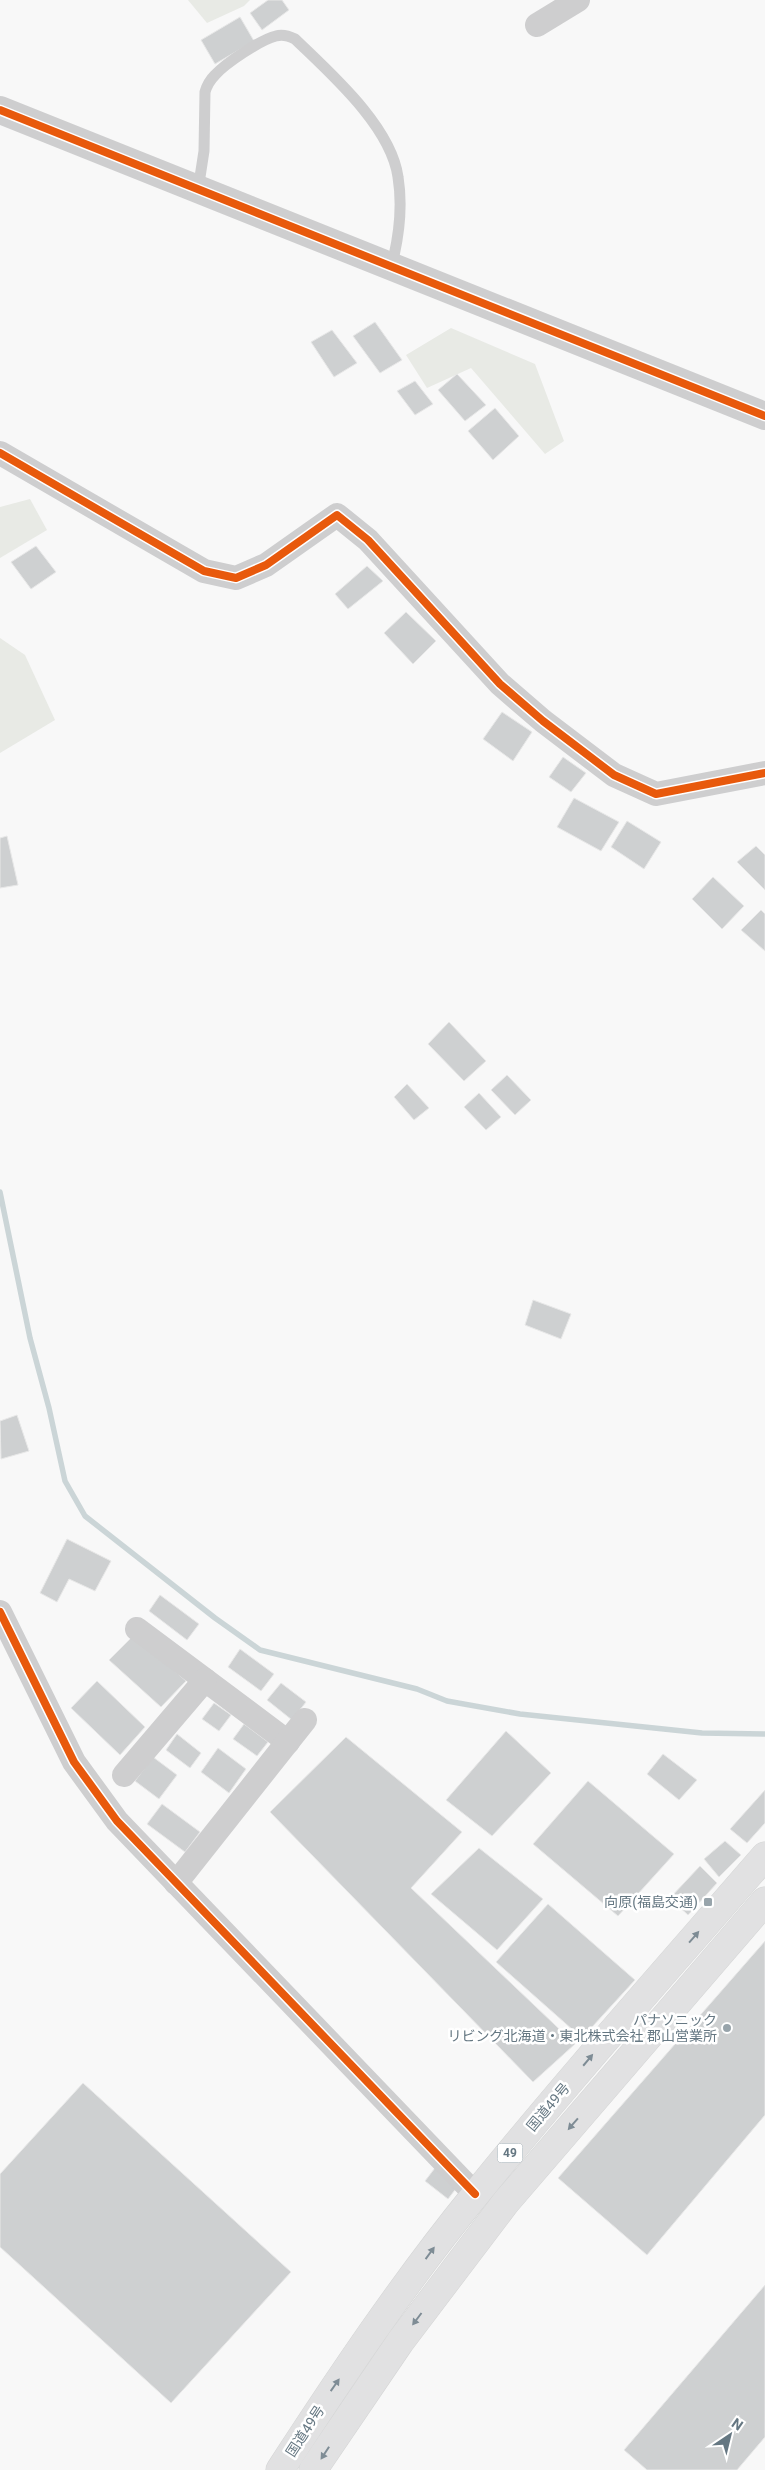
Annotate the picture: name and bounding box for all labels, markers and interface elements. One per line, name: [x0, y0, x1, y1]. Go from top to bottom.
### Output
place label: 向原(福島交通): [604, 1894, 698, 1911]
marker: 向原(福島交通): [702, 1896, 714, 1908]
one-way arrow: [689, 1930, 700, 1943]
place label: パナソニック リビング北海道・東北株式会社 郡山営業所: [448, 2012, 717, 2044]
marker: パナソニック リビング北海道・東北株式会社 郡山営業所: [721, 2022, 733, 2034]
one-way arrow: [582, 2054, 594, 2066]
street label: 国道49号: [523, 2080, 573, 2134]
one-way arrow: [568, 2118, 579, 2131]
road number: 49: [498, 2144, 522, 2162]
one-way arrow: [425, 2246, 435, 2260]
one-way arrow: [412, 2312, 422, 2326]
one-way arrow: [330, 2378, 340, 2392]
street label: 国道49号: [283, 2402, 327, 2460]
north arrow: [705, 2410, 755, 2460]
text: N: [729, 2415, 746, 2434]
one-way arrow: [320, 2446, 329, 2459]

